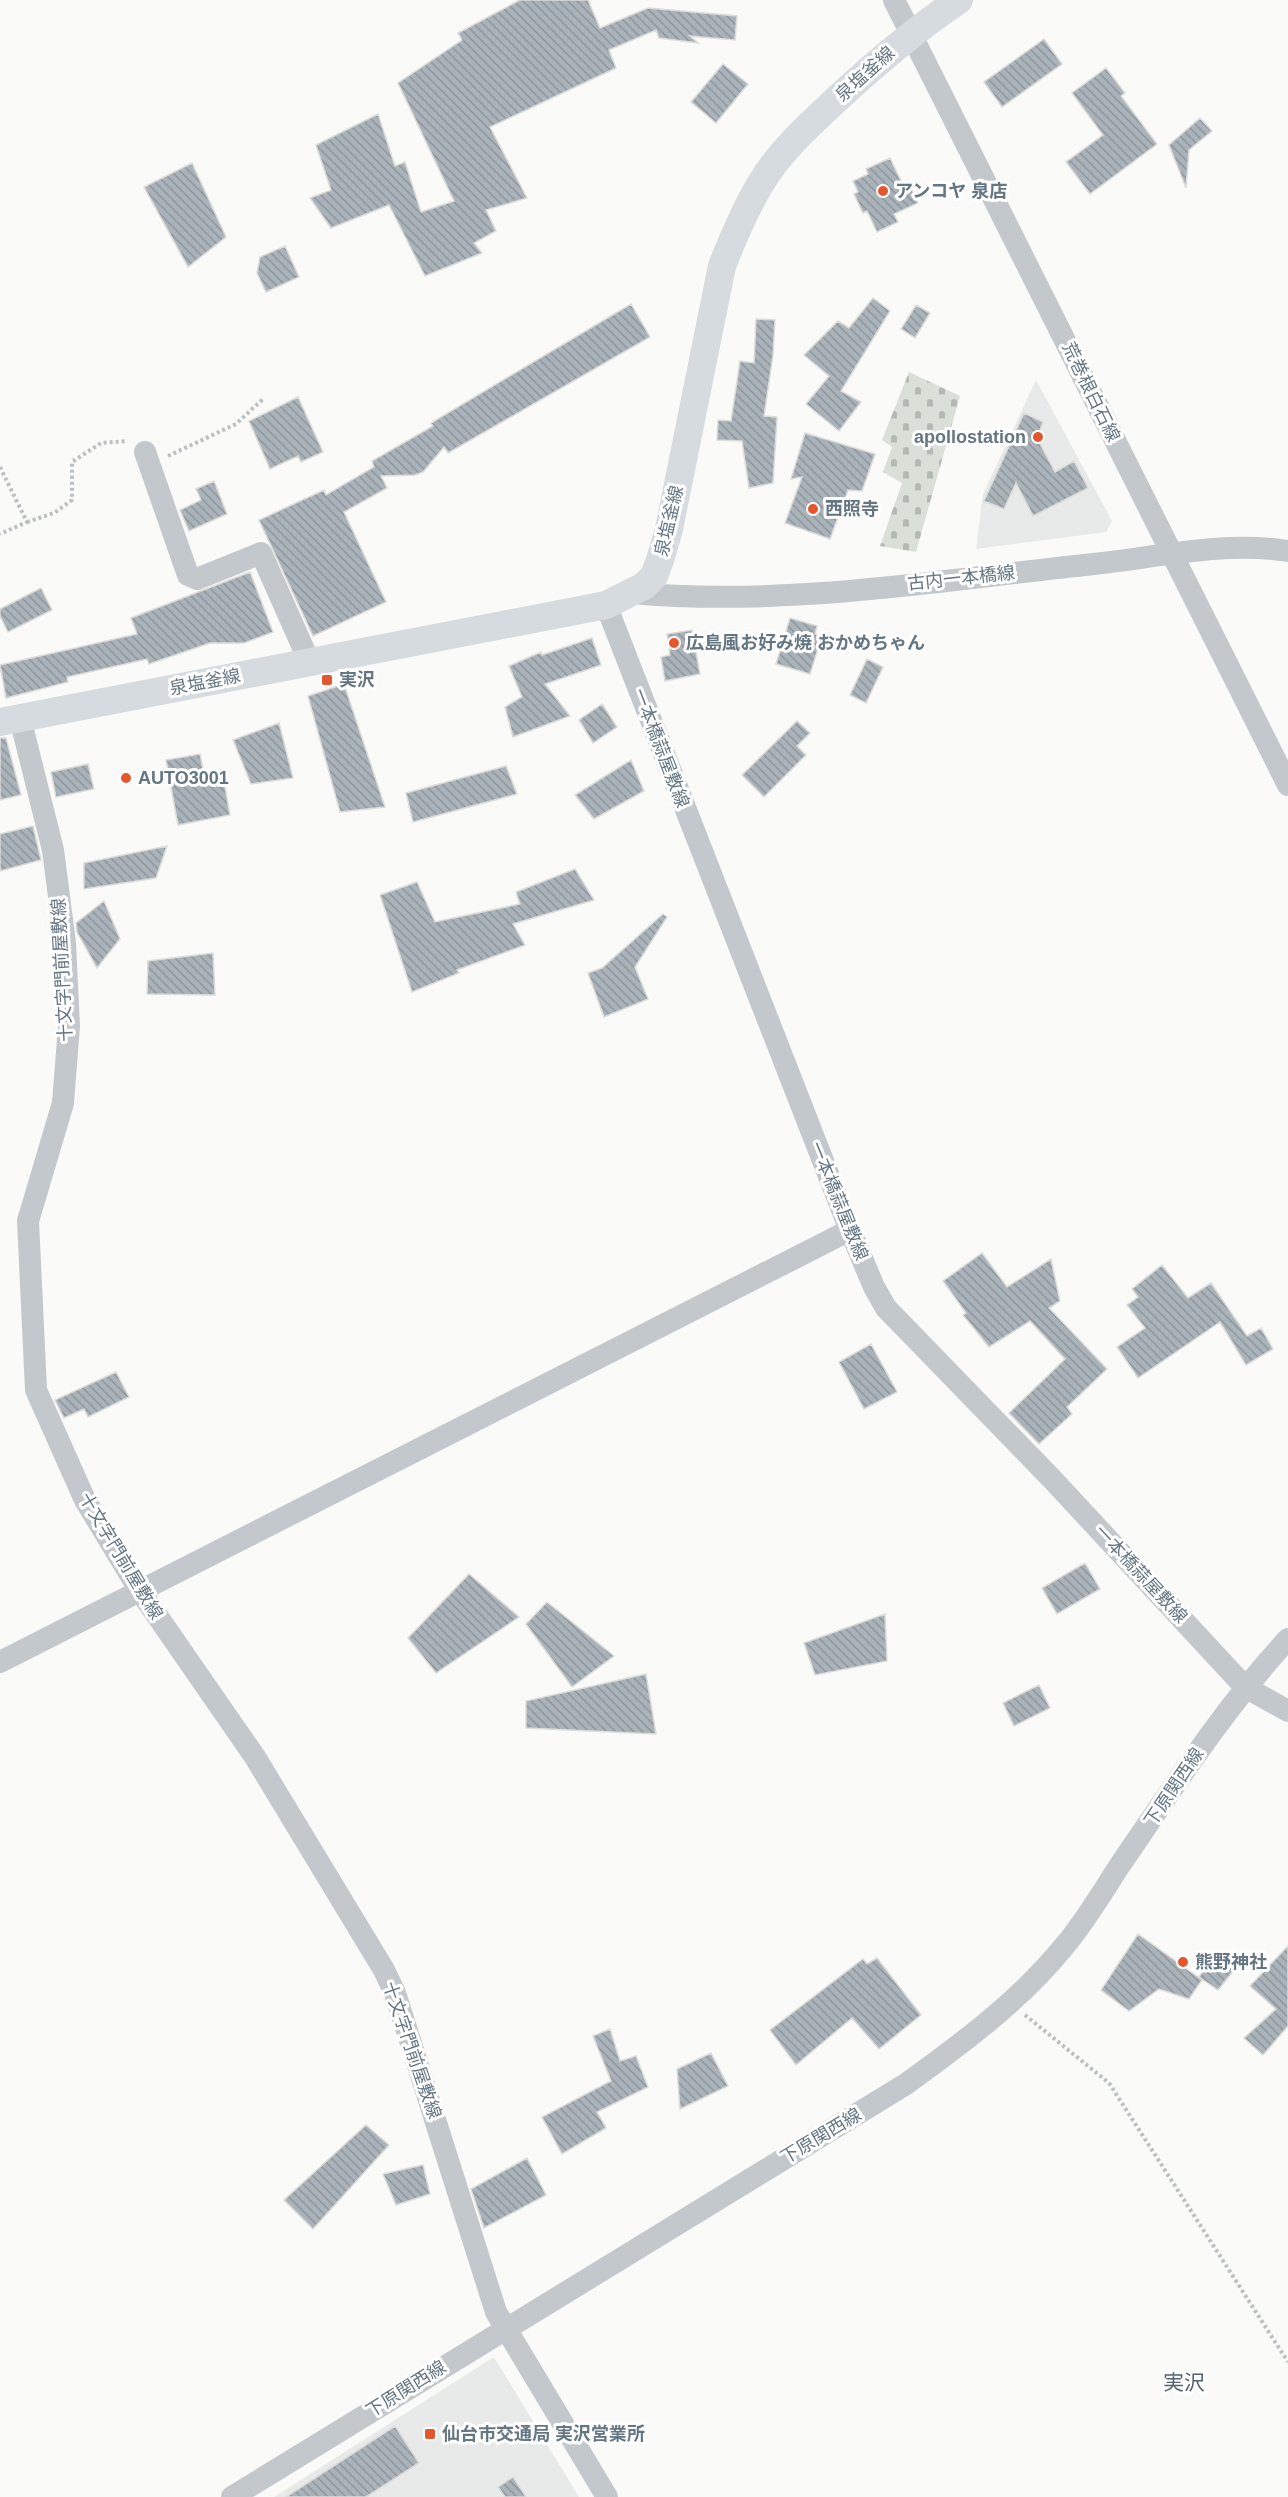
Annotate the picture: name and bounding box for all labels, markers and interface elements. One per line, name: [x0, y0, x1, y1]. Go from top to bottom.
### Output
street label: 泉塩釜線: [832, 42, 898, 106]
place label: アンコヤ 泉店: [895, 181, 1007, 201]
marker: アンコヤ 泉店: [876, 184, 890, 198]
street label: 荒巻根白石線: [1058, 339, 1124, 445]
place label: apollostation: [914, 427, 1026, 447]
marker: apollostation: [1031, 430, 1045, 444]
street label: 泉塩釜線: [651, 484, 687, 558]
place label: 西照寺: [825, 499, 879, 519]
marker: 西照寺: [806, 502, 820, 516]
street label: 古内一本橋線: [906, 562, 1016, 594]
place label: 広島風お好み焼 おかめちゃん: [686, 633, 925, 653]
marker: 広島風お好み焼 おかめちゃん: [667, 636, 681, 650]
street label: 泉塩釜線: [168, 665, 242, 699]
place label: 実沢: [339, 670, 375, 690]
marker: 実沢: [320, 673, 334, 687]
street label: 一本橋蒜屋敷線: [629, 686, 693, 810]
place label: AUTO3001: [138, 768, 229, 788]
marker: AUTO3001: [119, 771, 133, 785]
street label: 十文字門前屋敷線: [48, 898, 76, 1042]
street label: 一本橋蒜屋敷線: [806, 1139, 872, 1263]
street label: 十文字門前屋敷線: [75, 1489, 167, 1623]
street label: 一本橋蒜屋敷線: [1091, 1521, 1191, 1627]
street label: 下原関西線: [1141, 1744, 1207, 1830]
place label: 熊野神社: [1195, 1952, 1267, 1972]
marker: 熊野神社: [1176, 1955, 1190, 1969]
street label: 十文字門前屋敷線: [379, 1979, 445, 2121]
street label: 下原関西線: [777, 2104, 865, 2168]
street label: 下原関西線: [363, 2357, 449, 2421]
district label: 実沢: [1163, 2371, 1205, 2394]
place label: 仙台市交通局 実沢営業所: [442, 2424, 645, 2444]
marker: 仙台市交通局 実沢営業所: [423, 2427, 437, 2441]

